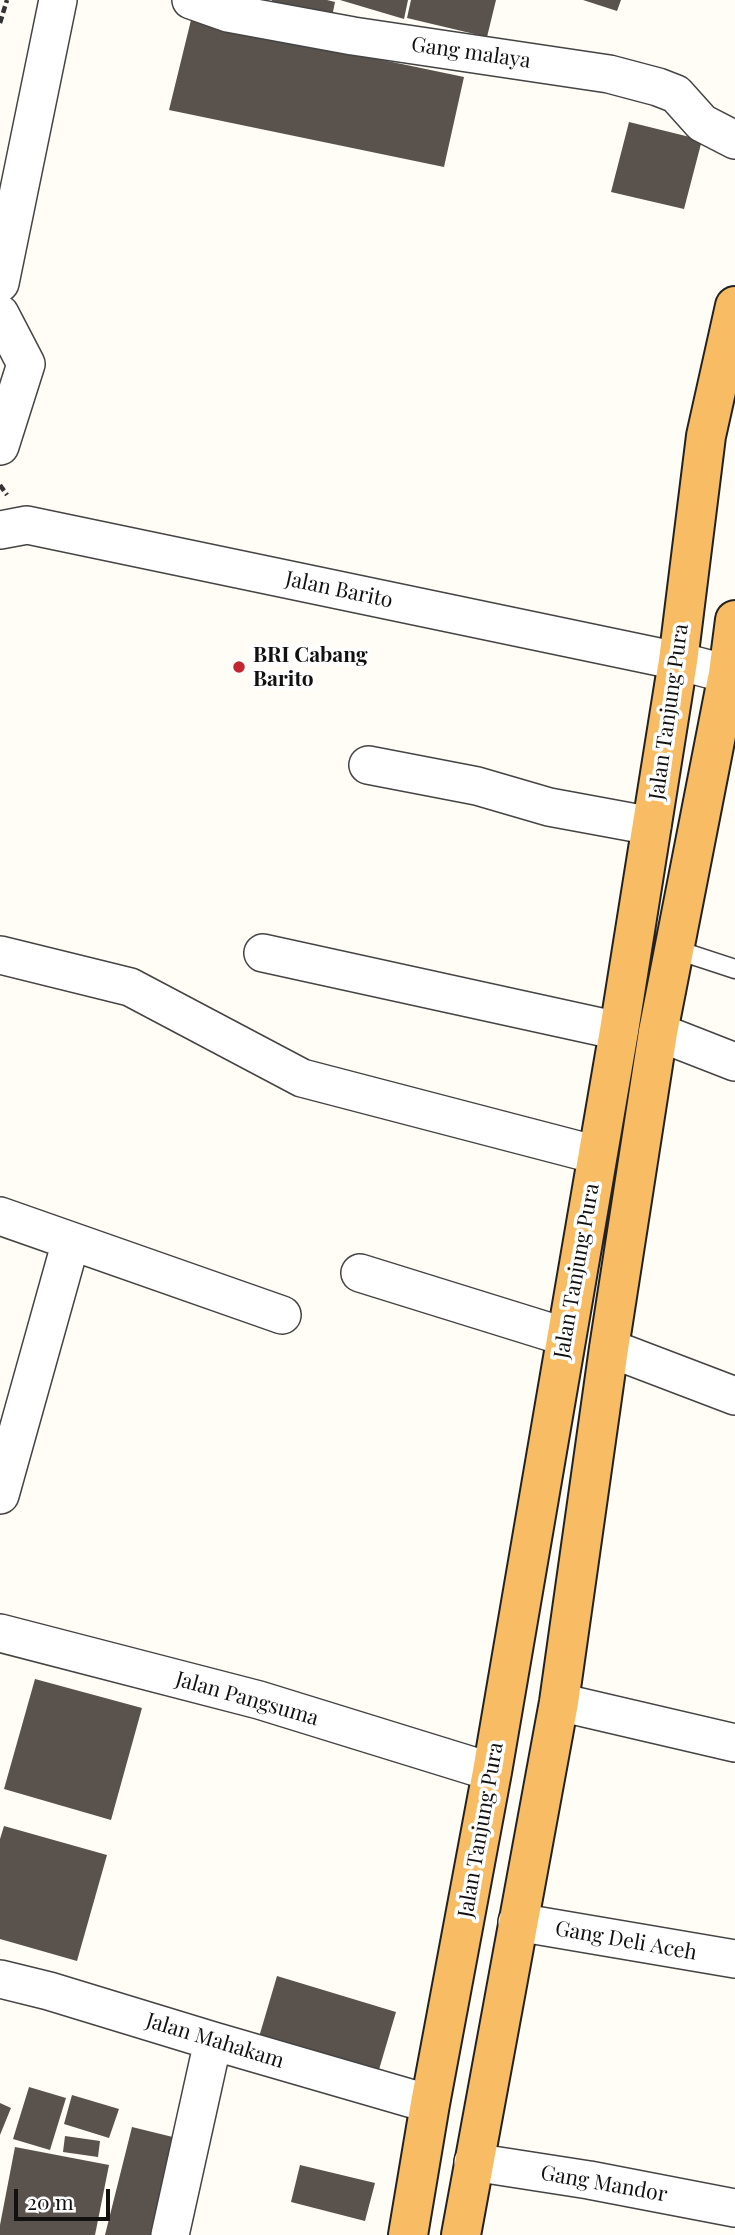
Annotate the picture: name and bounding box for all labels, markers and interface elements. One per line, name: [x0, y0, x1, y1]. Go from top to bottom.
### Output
street label: Gang malaya: [410, 32, 532, 74]
street label: Jalan Barito: [283, 566, 395, 614]
street label: Jalan Tanjung Pura: [644, 622, 694, 802]
place label: BRI Cabang Barito: [253, 642, 368, 692]
marker: BRI Cabang Barito: [231, 659, 247, 675]
street label: Jalan Tanjung Pura: [549, 1181, 605, 1361]
street label: Jalan Pangsuma: [173, 1667, 321, 1731]
street label: Jalan Tanjung Pura: [453, 1740, 509, 1920]
street label: Gang Deli Aceh: [553, 1916, 699, 1966]
street label: Jalan Mahakam: [143, 2008, 287, 2074]
street label: Gang Mandor: [539, 2160, 669, 2208]
scale bar: [18, 2176, 114, 2220]
text: 20 m: [27, 2187, 74, 2215]

